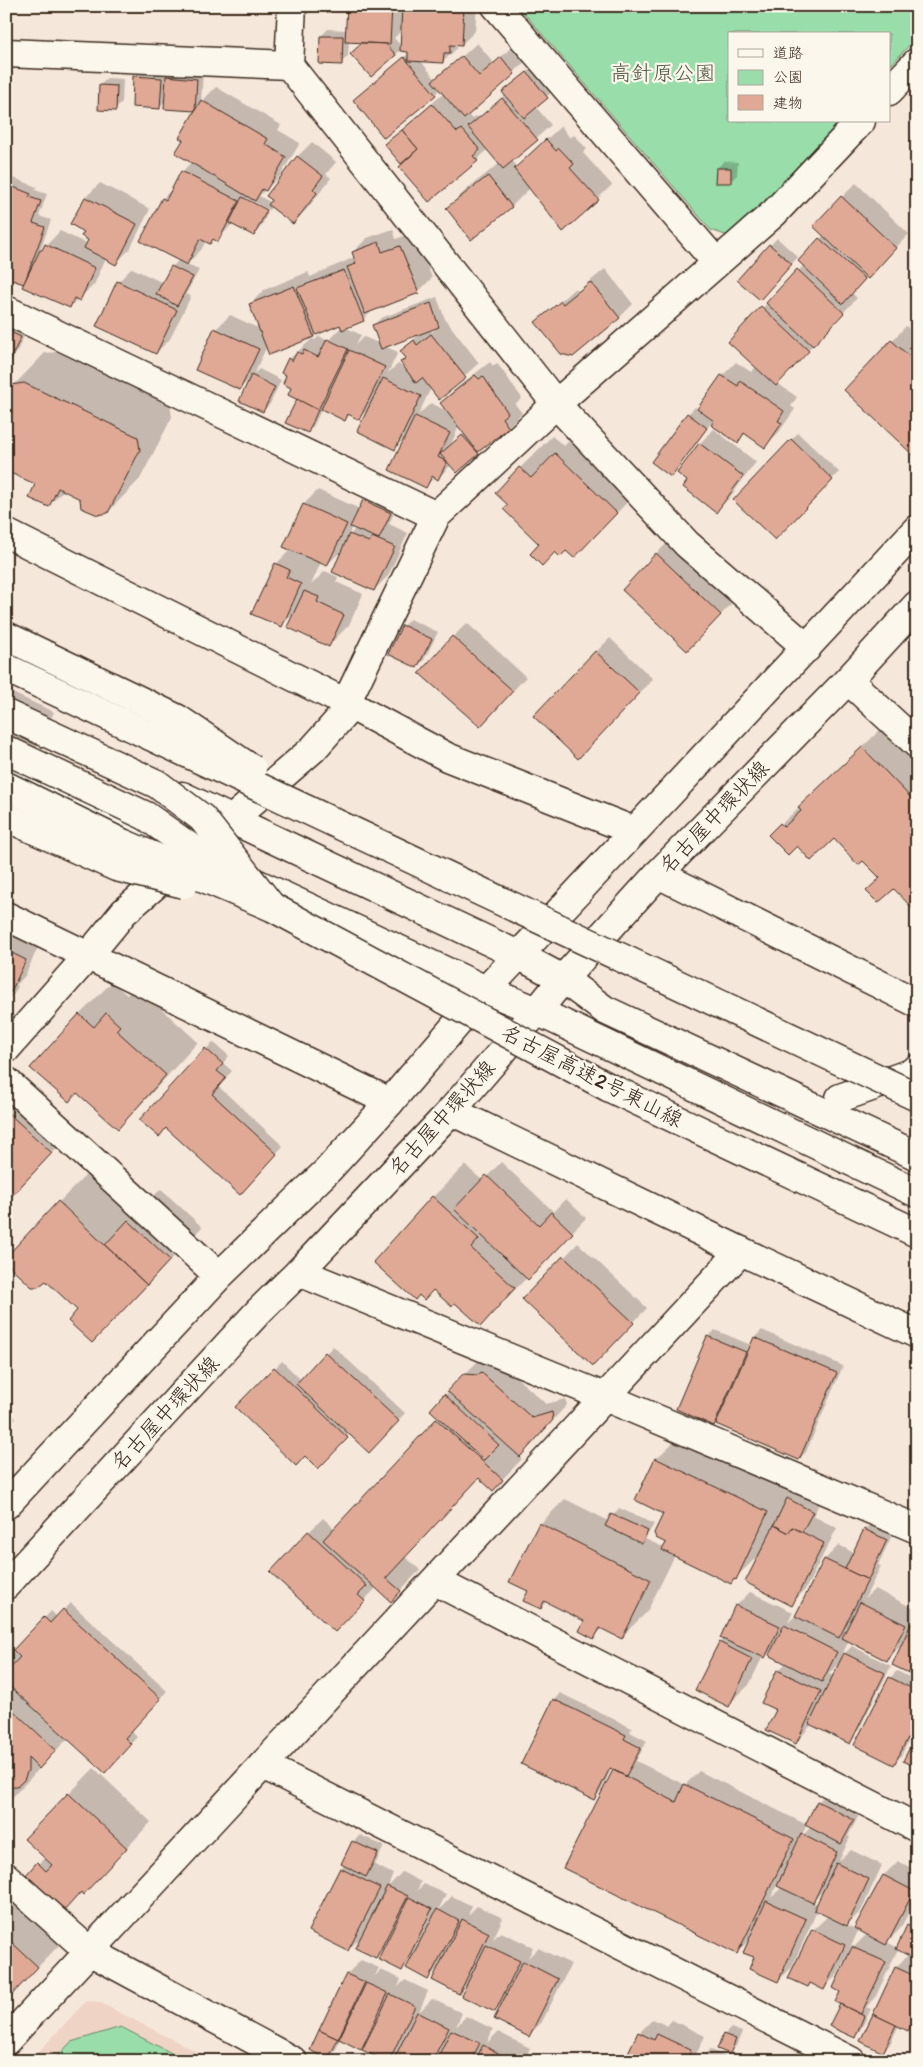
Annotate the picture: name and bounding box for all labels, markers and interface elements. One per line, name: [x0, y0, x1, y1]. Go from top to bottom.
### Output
legend: [728, 32, 890, 122]
text: 道路: [773, 44, 803, 62]
park label: 高針原公園: [611, 60, 716, 85]
text: 公園: [773, 68, 803, 86]
text: 建物: [773, 94, 803, 112]
street label: 名古屋中環状線: [654, 755, 774, 878]
street label: 名古屋高速2号東山線: [497, 1019, 687, 1132]
street label: 名古屋中環状線: [383, 1055, 500, 1181]
street label: 名古屋中環状線: [105, 1350, 224, 1475]

